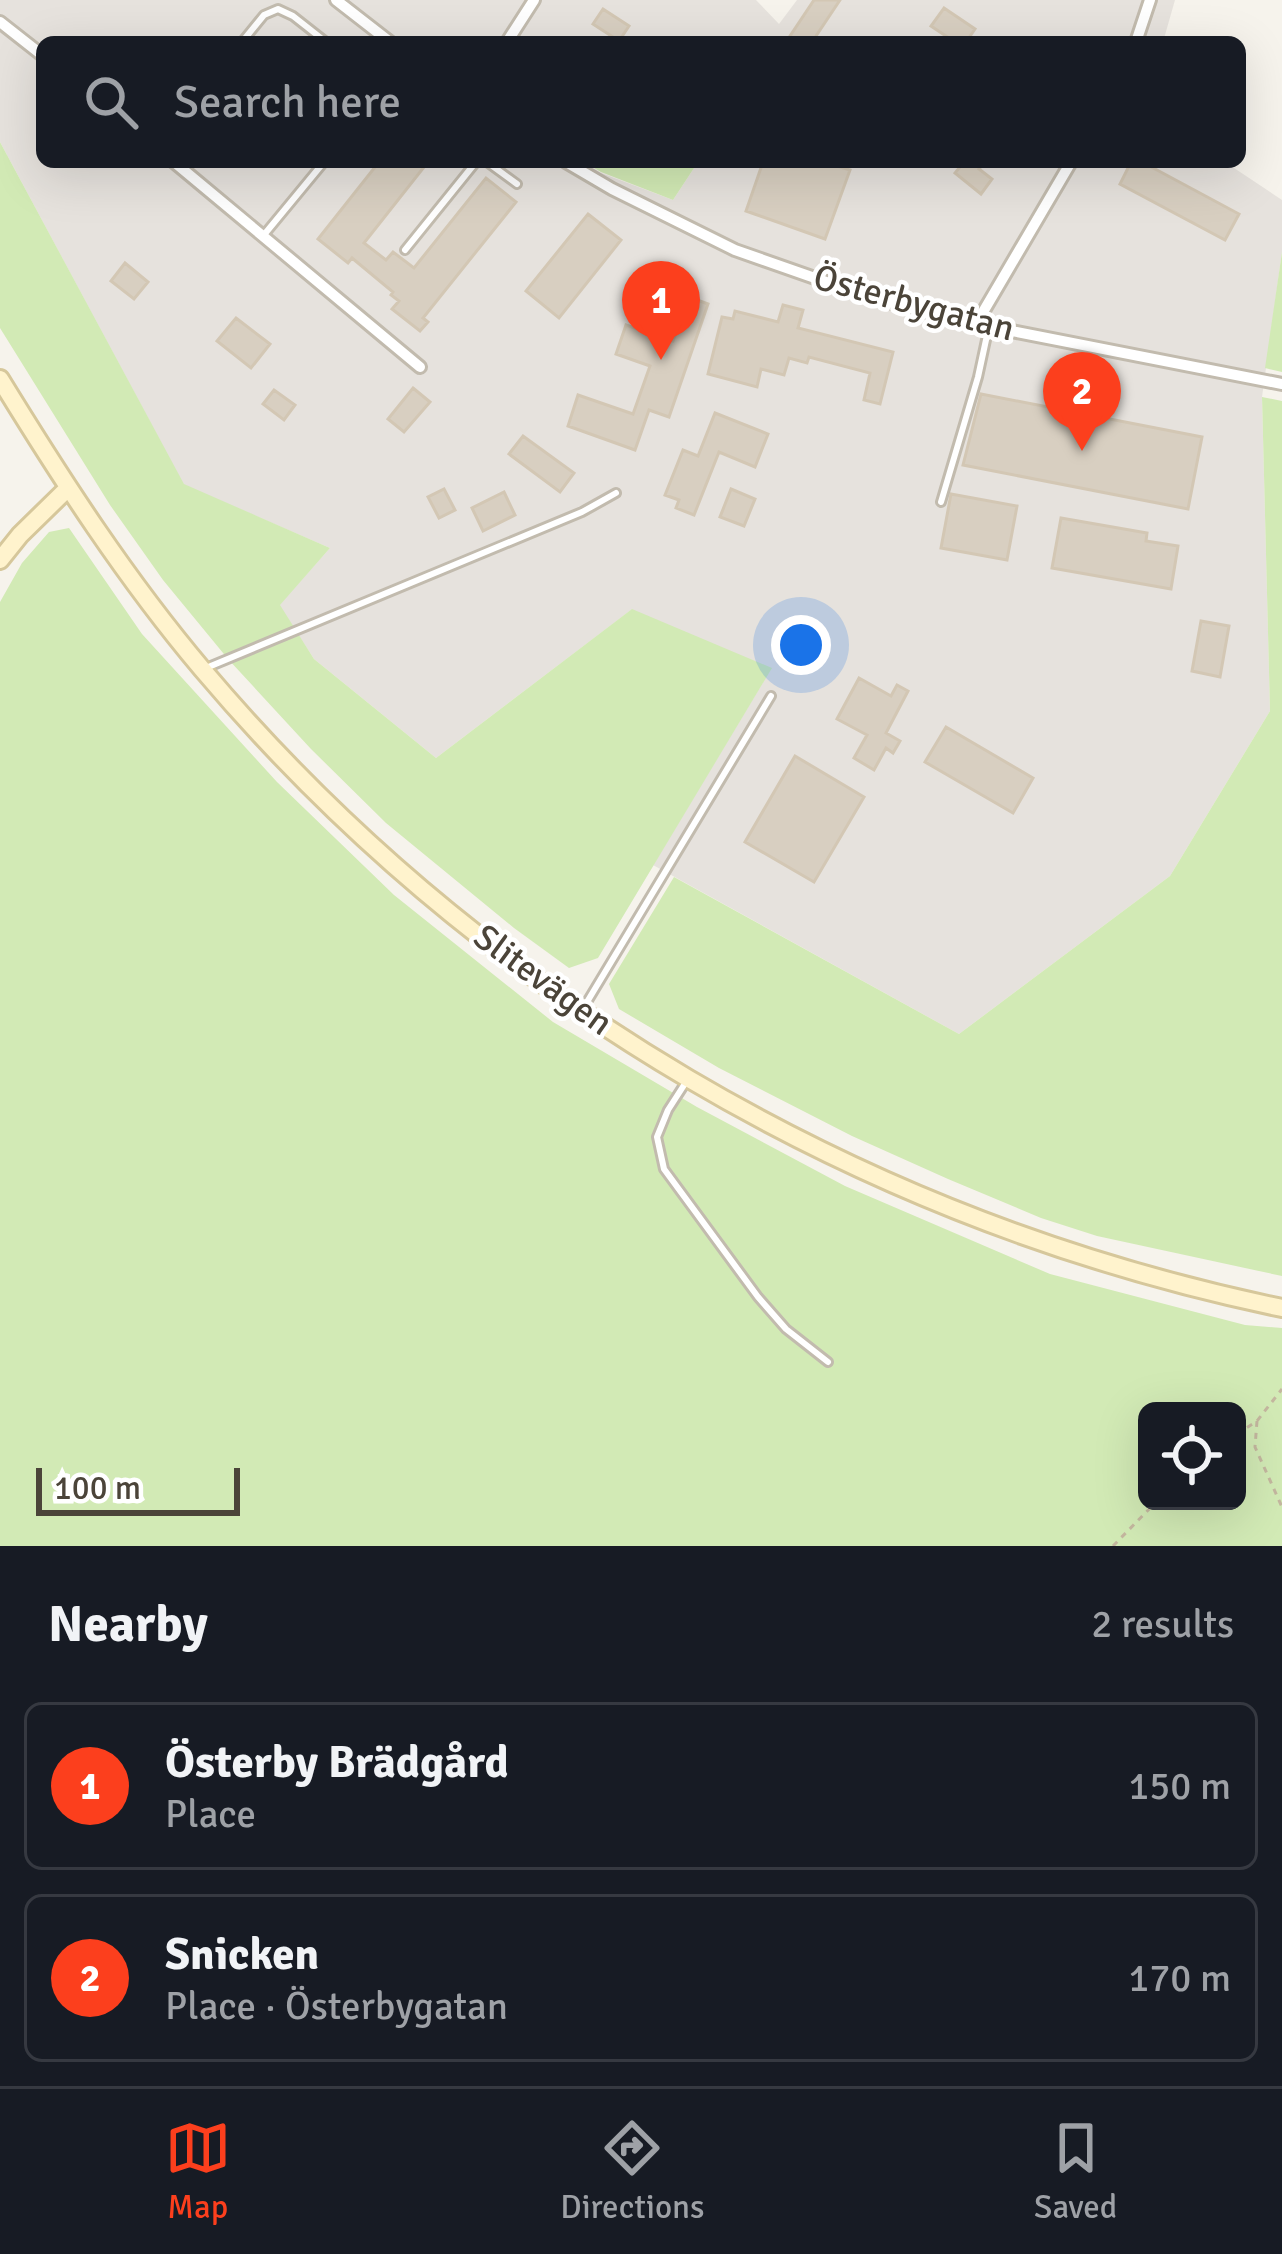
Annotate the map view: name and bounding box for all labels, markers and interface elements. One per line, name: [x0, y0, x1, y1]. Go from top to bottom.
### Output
search box: [36, 36, 1246, 168]
icon: search: [78, 69, 144, 135]
text: Search here: [174, 75, 401, 130]
street label: Österbygatan: [809, 255, 1019, 351]
pin: 1: [622, 261, 700, 360]
pin: 2: [1043, 352, 1121, 451]
your location: [771, 615, 831, 675]
street label: Slitevägen: [465, 914, 621, 1046]
map controls: [1138, 1402, 1246, 1510]
button: locate: [1138, 1402, 1246, 1510]
scale bar: [36, 1462, 240, 1515]
text: 100 m: [54, 1468, 141, 1509]
text: Nearby: [48, 1593, 208, 1656]
text: 2 results: [1091, 1600, 1234, 1648]
text: Österby Brädgård: [165, 1735, 509, 1790]
text: 1: [79, 1762, 101, 1810]
text: 150 m: [1128, 1762, 1231, 1810]
text: Place: [165, 1790, 256, 1838]
text: Snicken: [165, 1927, 319, 1982]
text: 2: [79, 1954, 101, 2002]
text: 170 m: [1128, 1954, 1231, 2002]
text: Place · Österbygatan: [165, 1982, 508, 2030]
tab: Map: [165, 2115, 231, 2228]
tab: Directions: [560, 2115, 705, 2228]
tab: Saved: [1034, 2115, 1117, 2228]

